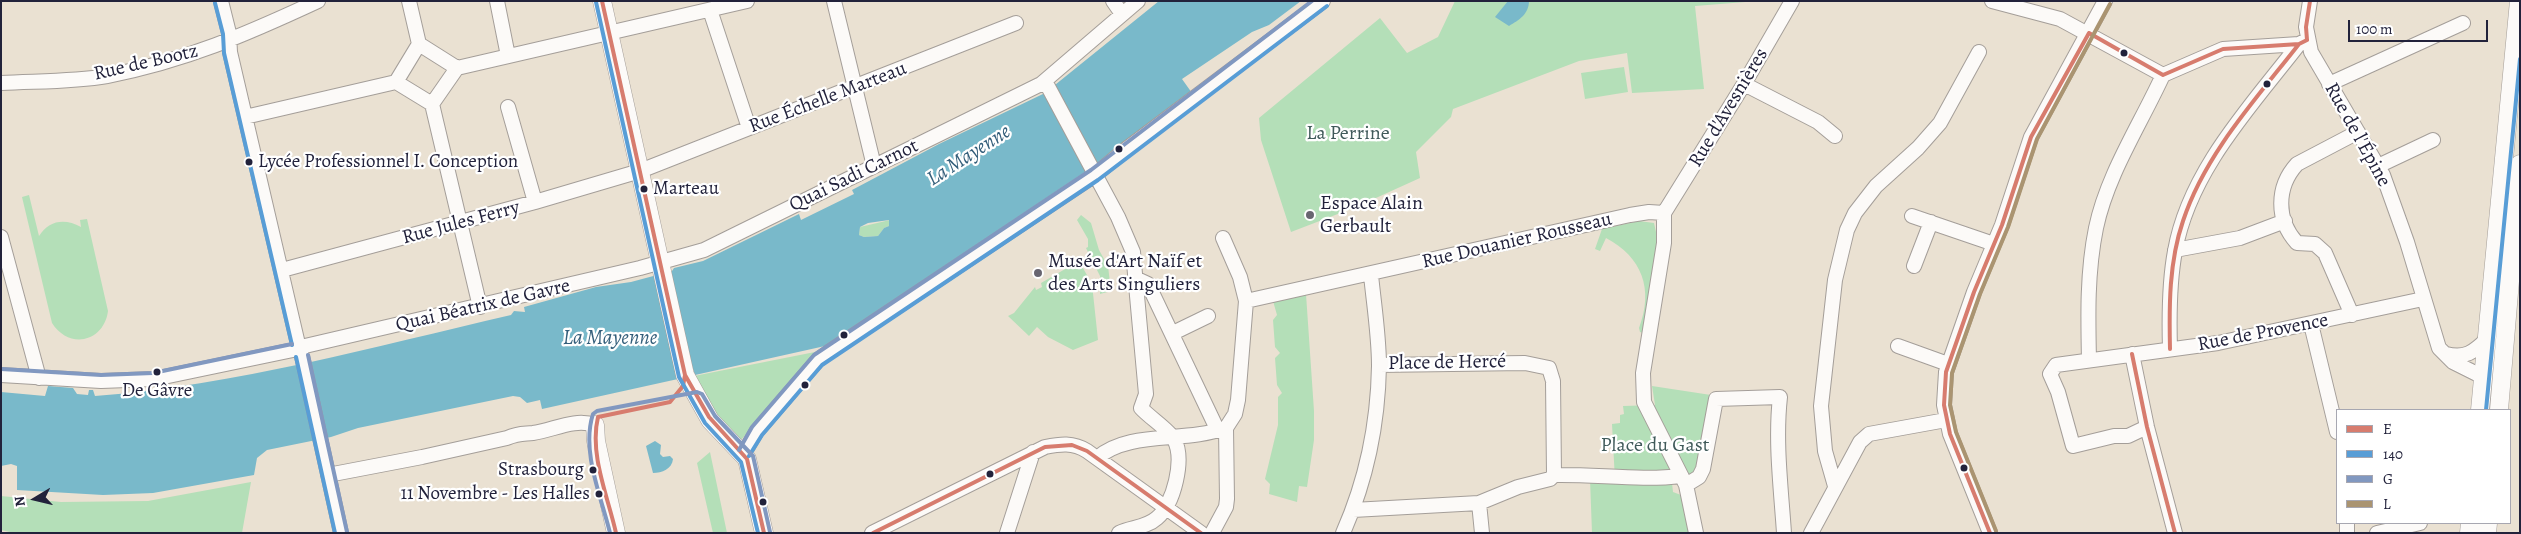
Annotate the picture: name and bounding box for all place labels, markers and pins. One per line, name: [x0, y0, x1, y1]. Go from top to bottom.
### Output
unlabelled marker: [2119, 48, 2129, 58]
unlabelled marker: [2262, 79, 2272, 89]
unlabelled marker: [1114, 144, 1124, 154]
place label: Lycée Professionnel I. Conception: [258, 151, 518, 173]
marker: Lycée Professionnel I. Conception: [244, 157, 254, 167]
place label: Marteau: [653, 178, 719, 200]
marker: Marteau: [639, 184, 649, 194]
place label: Espace Alain Gerbault: [1320, 192, 1423, 239]
marker: Espace Alain Gerbault: [1304, 209, 1316, 221]
place label: Musée d'Art Naïf et des Arts Singuliers: [1048, 250, 1202, 297]
marker: Musée d'Art Naïf et des Arts Singuliers: [1032, 267, 1044, 279]
unlabelled marker: [839, 330, 849, 340]
marker: De Gâvre: [152, 367, 162, 377]
place label: De Gâvre: [122, 380, 192, 402]
unlabelled marker: [800, 380, 810, 390]
place label: Strasbourg: [498, 459, 584, 481]
unlabelled marker: [1959, 463, 1969, 473]
marker: Strasbourg: [588, 465, 598, 475]
unlabelled marker: [985, 469, 995, 479]
place label: 11 Novembre - Les Halles: [401, 483, 590, 505]
marker: 11 Novembre - Les Halles: [594, 489, 604, 499]
unlabelled marker: [758, 497, 768, 507]

